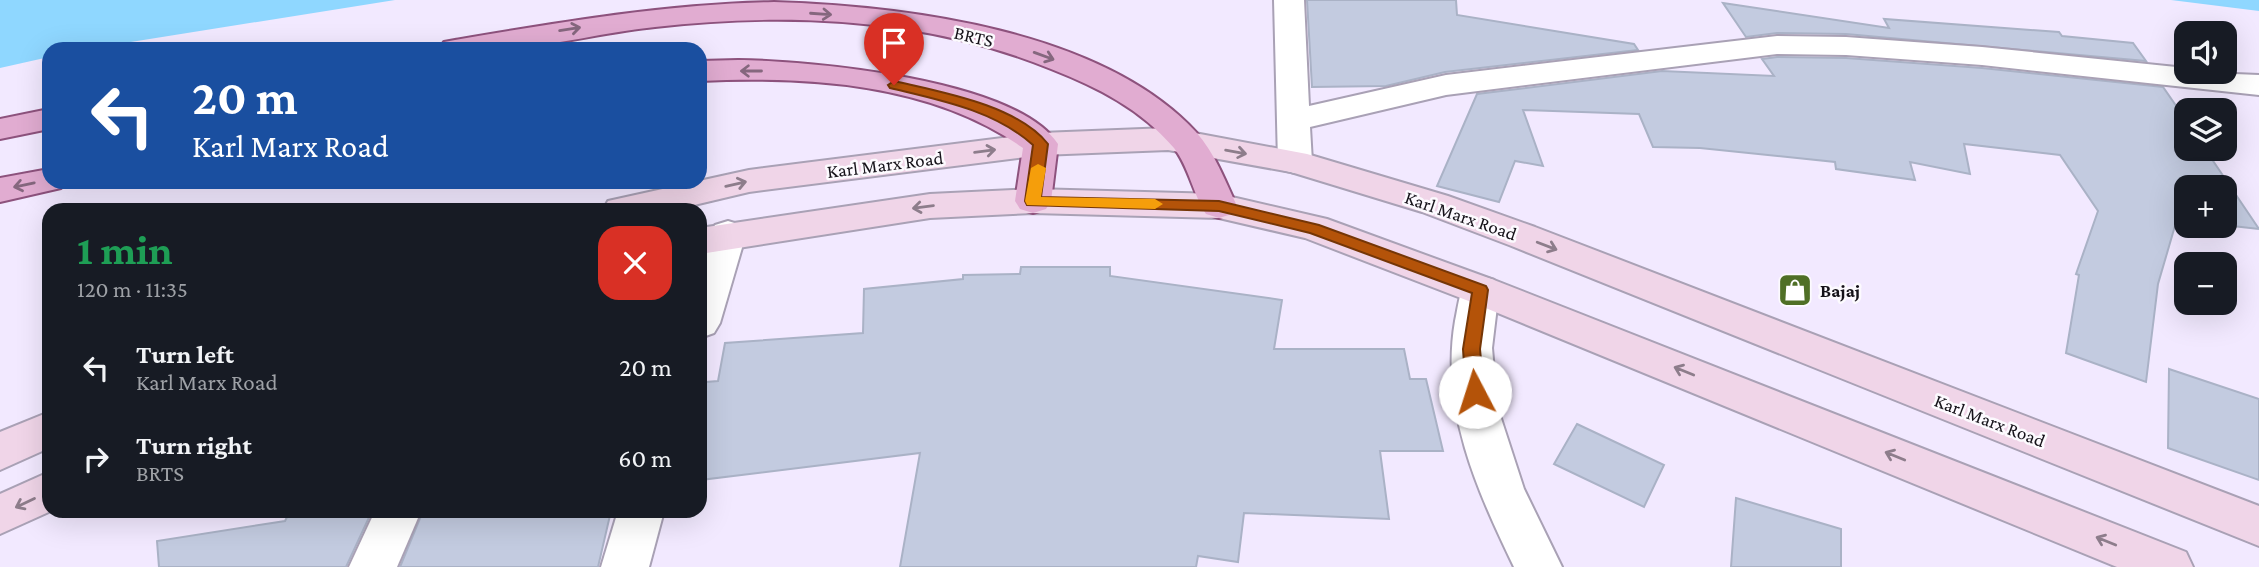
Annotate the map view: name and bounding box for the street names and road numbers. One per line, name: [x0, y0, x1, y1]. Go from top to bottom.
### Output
street label: BRTS: [952, 22, 996, 51]
street label: Karl Marx Road: [826, 147, 944, 182]
street label: Karl Marx Road: [1402, 187, 1520, 244]
street label: Karl Marx Road: [1931, 390, 2048, 451]

